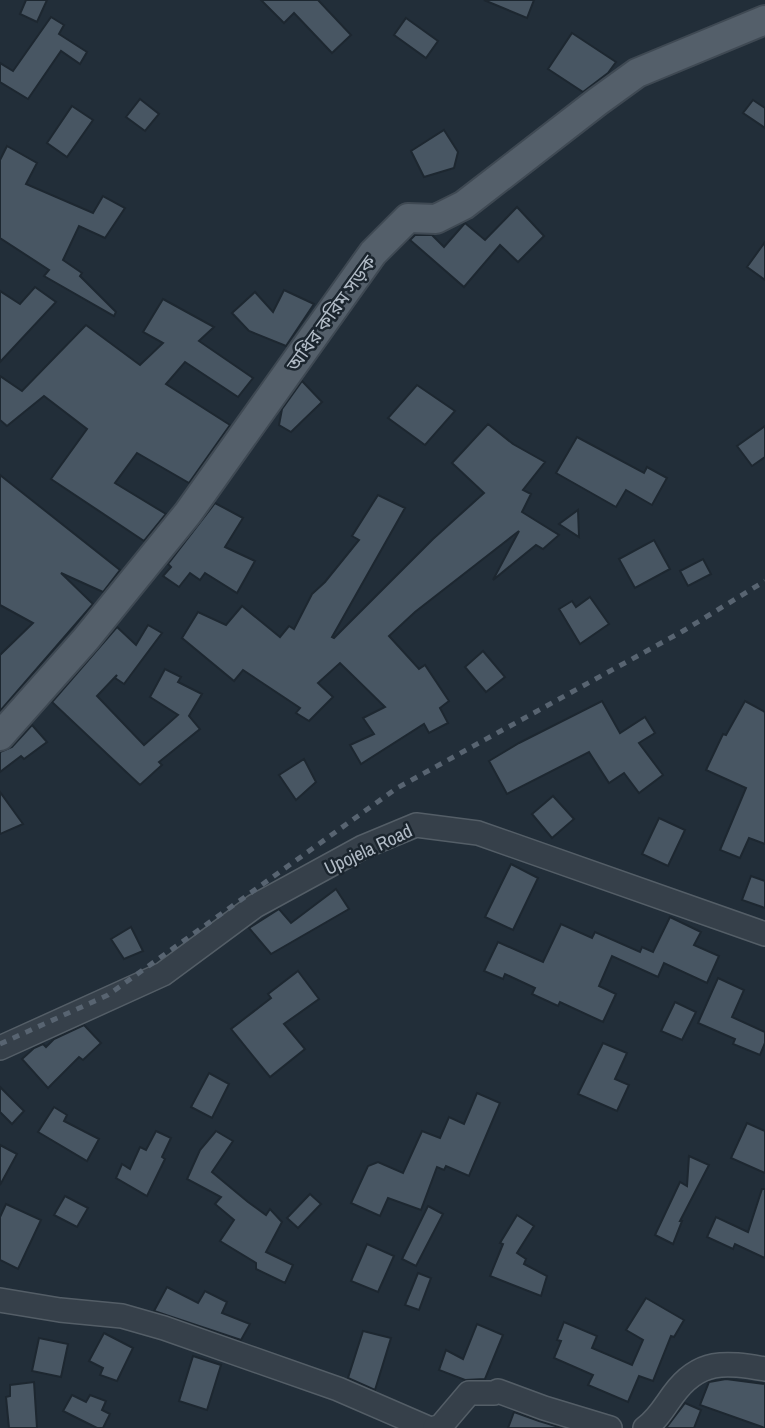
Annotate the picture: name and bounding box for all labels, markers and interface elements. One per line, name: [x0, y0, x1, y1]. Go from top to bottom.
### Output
street label: অধির করিম সড়ক: [280, 249, 382, 377]
street label: Upojela Road: [320, 817, 416, 881]

